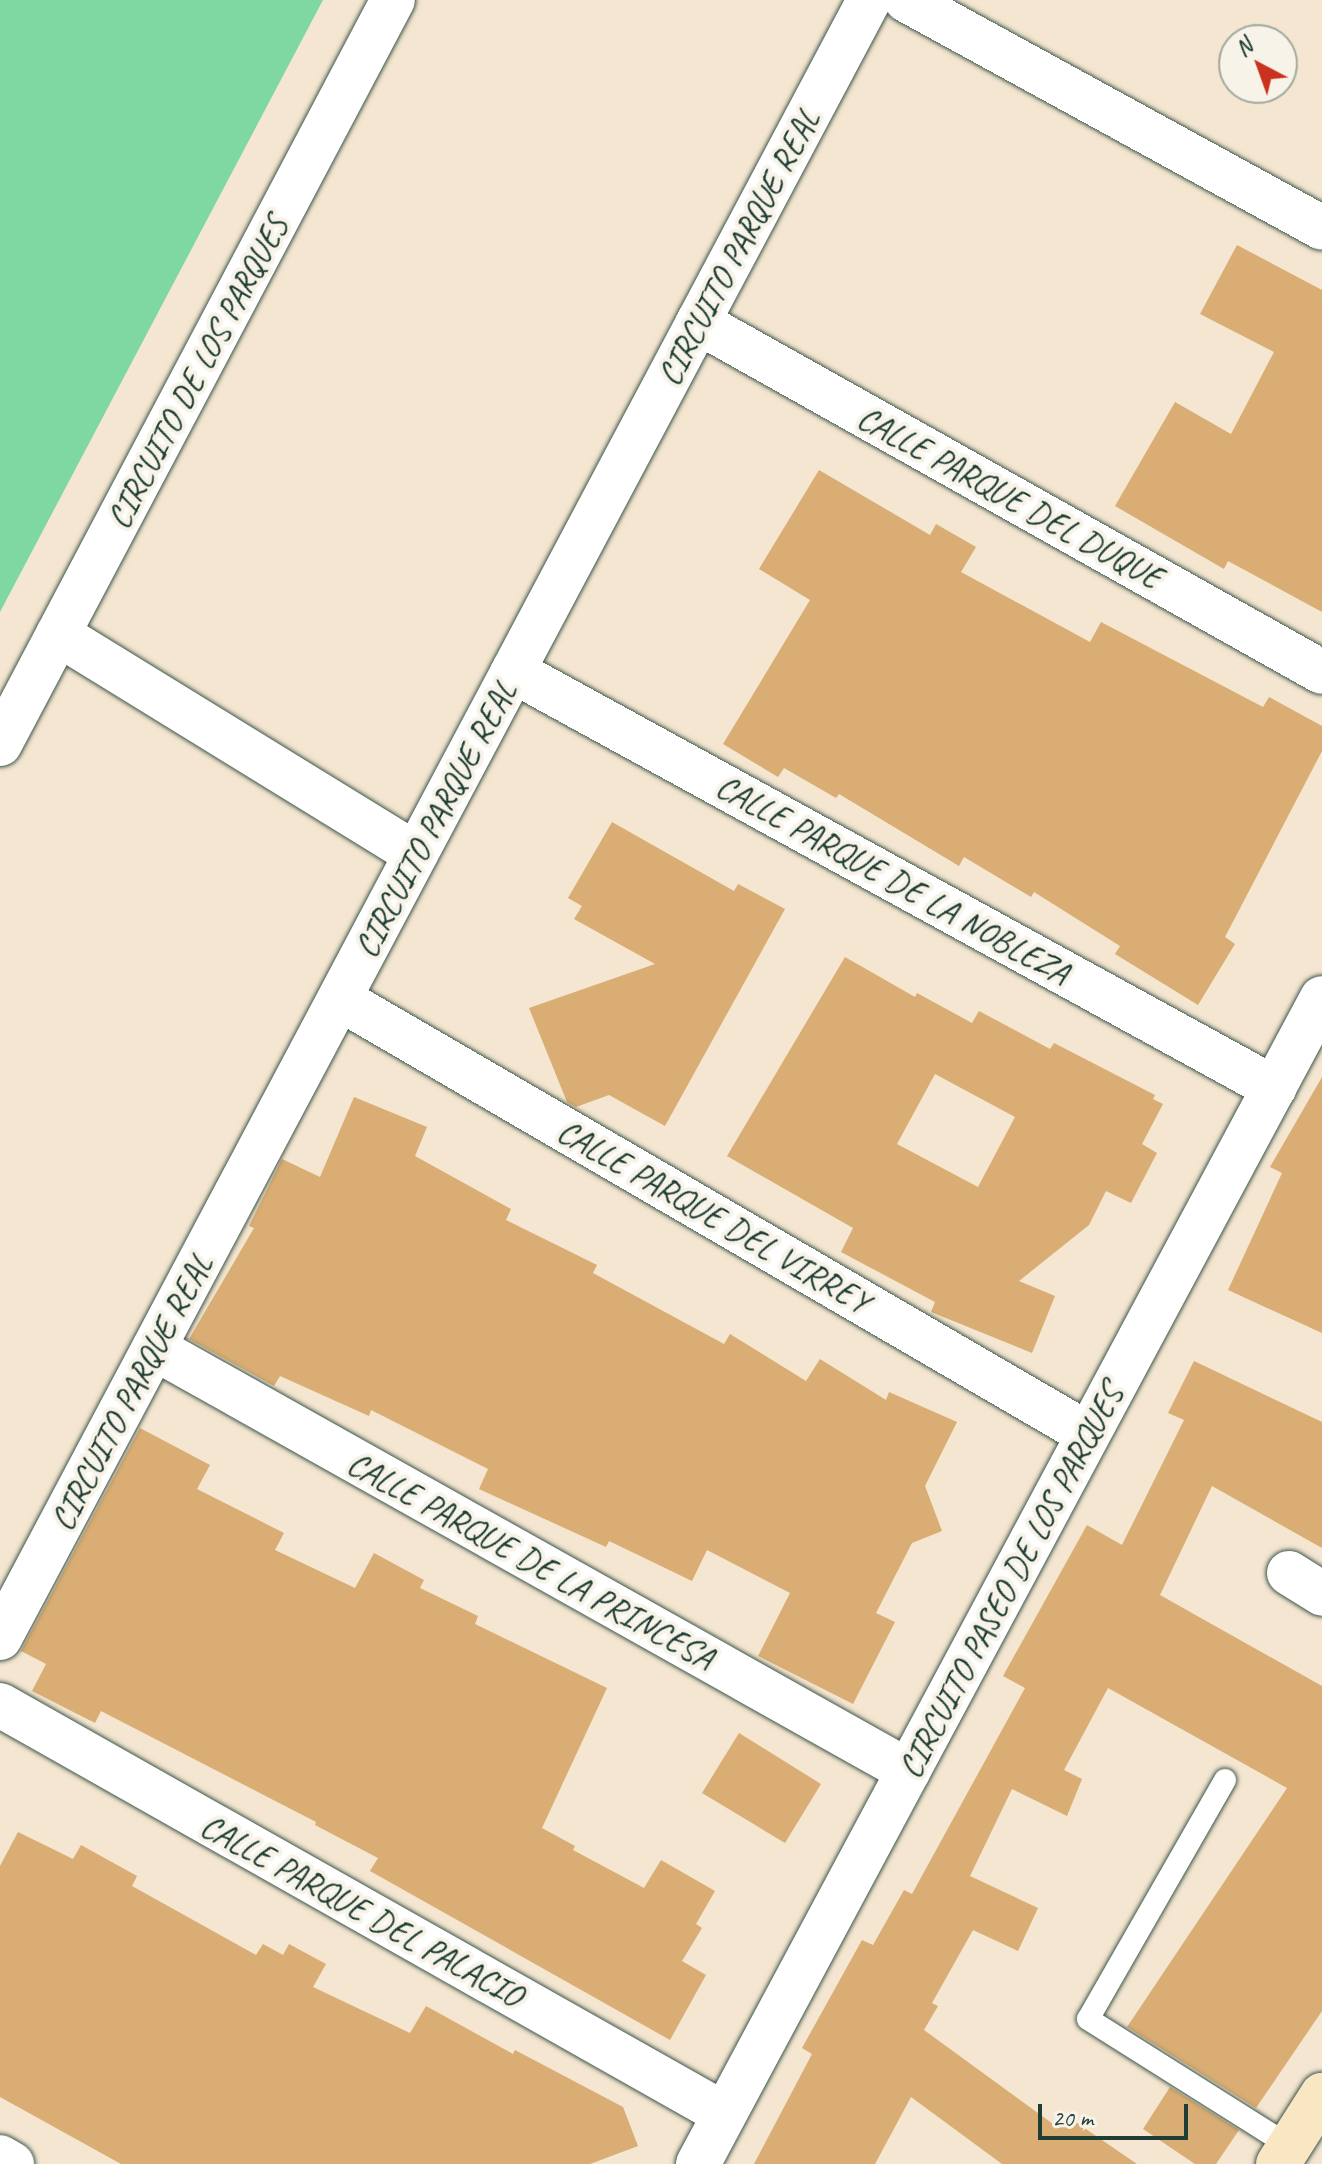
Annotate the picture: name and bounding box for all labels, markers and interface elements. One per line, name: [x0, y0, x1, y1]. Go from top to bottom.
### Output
north arrow: [1218, 24, 1298, 104]
text: N: [1229, 32, 1258, 62]
street label: CIRCUITO PARQUE REAL: [647, 101, 829, 393]
street label: CIRCUITO DE LOS PARQUES: [97, 207, 297, 537]
street label: CALLE PARQUE DEL DUQUE: [851, 396, 1169, 598]
street label: CIRCUITO PARQUE REAL: [344, 673, 526, 965]
street label: CALLE PARQUE DE LA NOBLEZA: [709, 765, 1077, 993]
street label: CALLE PARQUE DEL VIRREY: [552, 1110, 876, 1322]
street label: CIRCUITO PARQUE REAL: [40, 1246, 222, 1538]
street label: CIRCUITO PASEO DE LOS PARQUES: [889, 1377, 1131, 1785]
street label: CALLE PARQUE DE LA PRINCESA: [342, 1443, 720, 1677]
street label: CALLE PARQUE DEL PALACIO: [194, 1804, 530, 2016]
scale bar: [1042, 2088, 1192, 2138]
text: 20 m: [1052, 2103, 1093, 2133]

